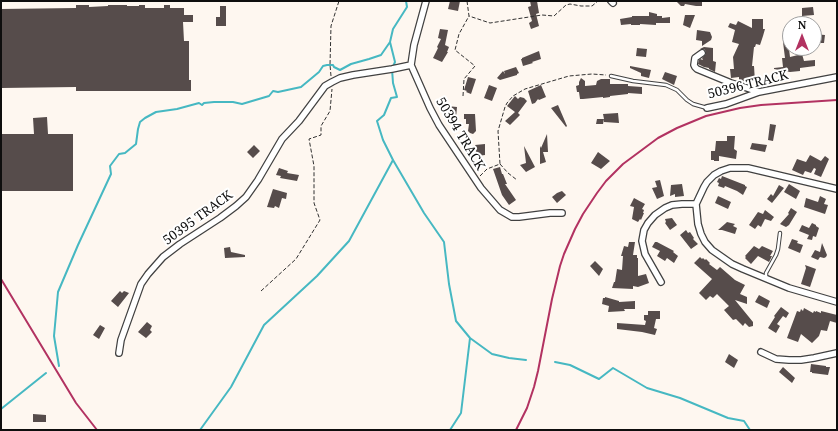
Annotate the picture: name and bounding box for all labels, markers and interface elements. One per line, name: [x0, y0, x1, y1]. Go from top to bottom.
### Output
north arrow: [782, 16, 822, 56]
text: N: [798, 17, 806, 32]
street label: 50396 TRACK: [706, 67, 790, 103]
street label: 50394 TRACK: [432, 95, 488, 173]
street label: 50395 TRACK: [160, 188, 236, 248]

